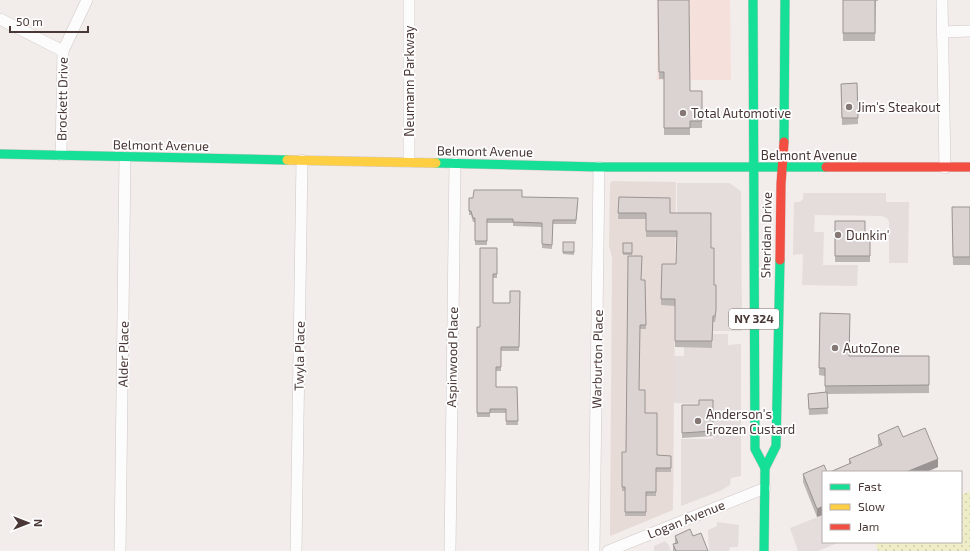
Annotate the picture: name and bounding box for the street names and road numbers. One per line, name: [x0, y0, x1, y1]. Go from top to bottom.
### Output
street label: Neumann Parkway: [401, 25, 417, 137]
street label: Brockett Drive: [53, 57, 71, 141]
street label: Belmont Avenue: [113, 136, 209, 154]
street label: Belmont Avenue: [437, 142, 533, 160]
street label: Belmont Avenue: [761, 147, 857, 163]
street label: Sheridan Drive: [757, 192, 775, 278]
street label: Aspinwood Place: [443, 307, 461, 407]
street label: Warburton Place: [588, 309, 606, 409]
road number: NY 324: [729, 309, 779, 329]
street label: Alder Place: [114, 321, 132, 387]
street label: Twyla Place: [290, 321, 308, 391]
street label: Logan Avenue: [645, 496, 727, 542]

